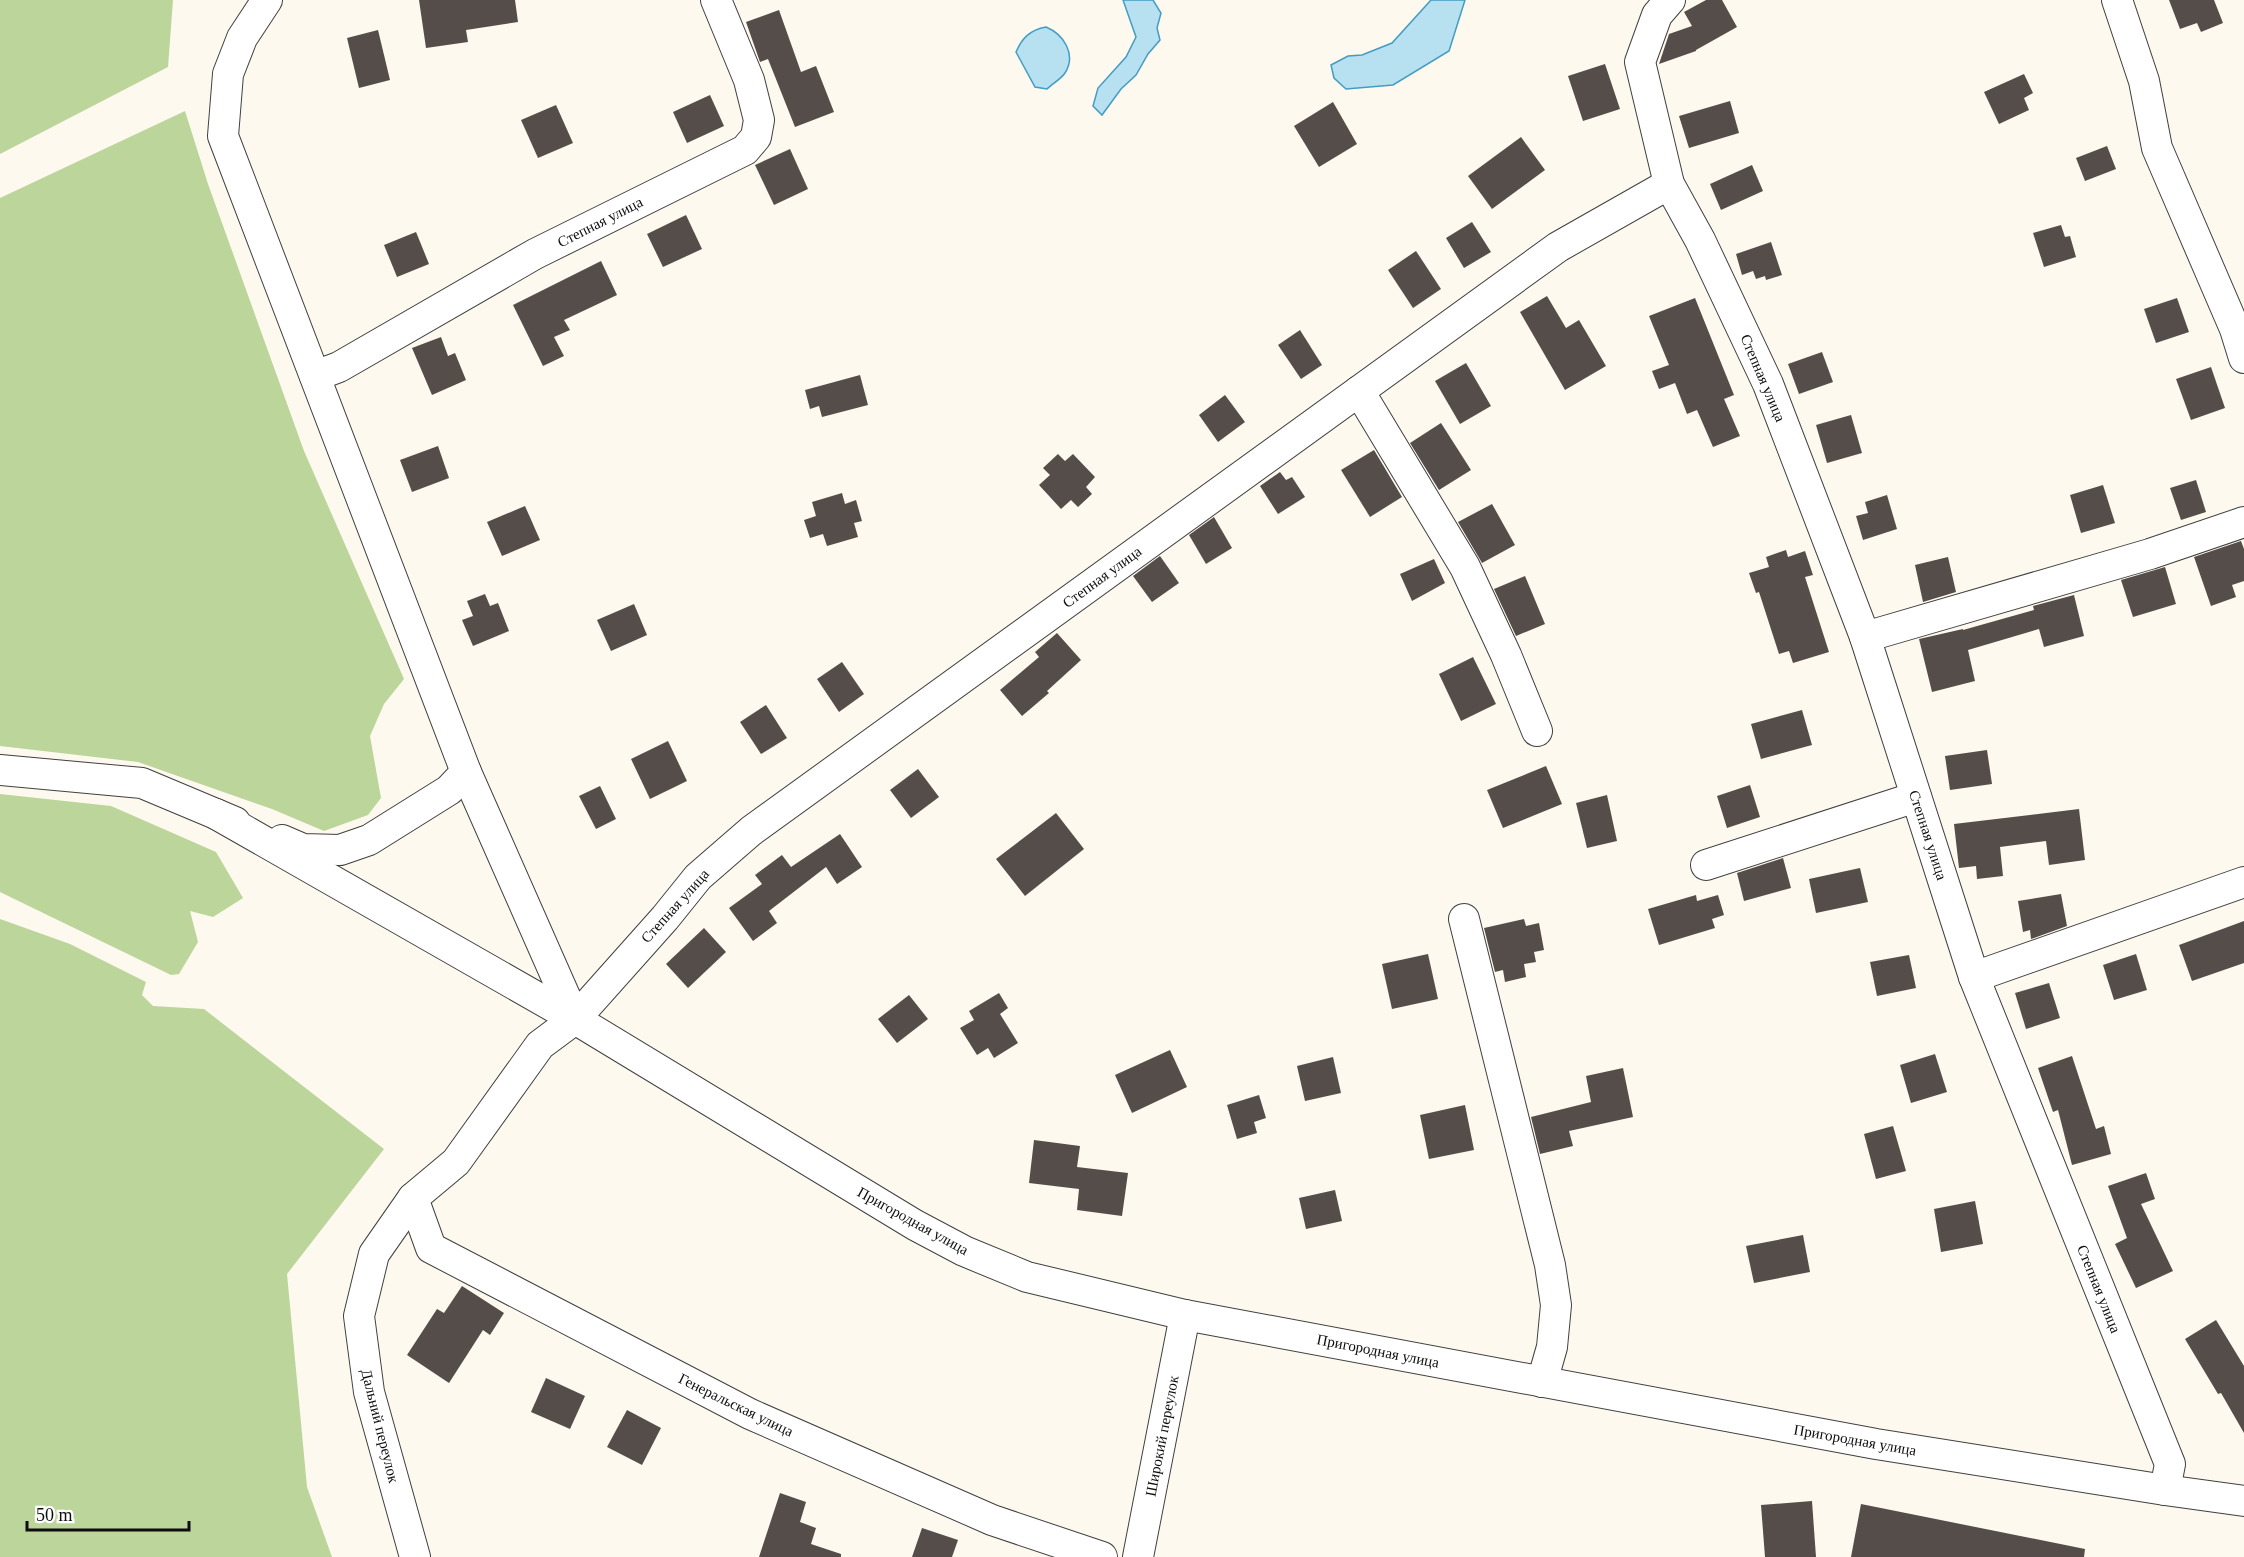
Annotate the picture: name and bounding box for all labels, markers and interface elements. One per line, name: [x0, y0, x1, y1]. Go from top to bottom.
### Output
street label: Степная улица: [555, 194, 646, 250]
street label: Степная улица: [1737, 332, 1789, 424]
street label: Степная улица: [1060, 543, 1145, 611]
street label: Степная улица: [1906, 788, 1950, 882]
street label: Степная улица: [638, 866, 712, 946]
street label: Пригородная улица: [855, 1184, 971, 1258]
street label: Степная улица: [2074, 1243, 2124, 1336]
street label: Пригородная улица: [1316, 1331, 1441, 1371]
street label: Дальний переулок: [358, 1367, 402, 1485]
street label: Генеральская улица: [676, 1370, 796, 1440]
street label: Широкий переулок: [1142, 1373, 1182, 1498]
street label: Пригородная улица: [1792, 1421, 1918, 1459]
scale bar: [27, 1494, 189, 1532]
text: 50 m: [36, 1505, 73, 1525]

